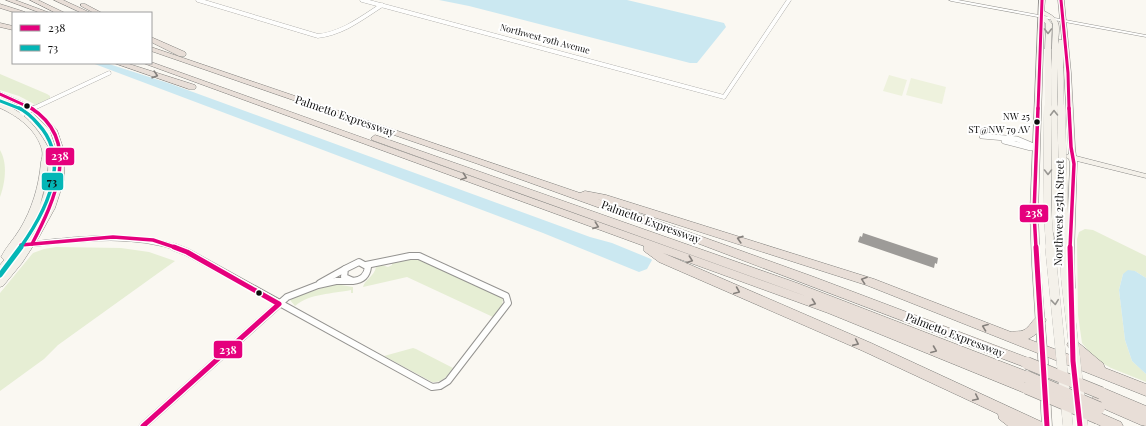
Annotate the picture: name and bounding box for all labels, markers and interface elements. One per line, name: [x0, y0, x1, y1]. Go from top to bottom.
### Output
legend: [12, 12, 152, 64]
text: 238: [48, 19, 65, 35]
street label: Northwest 79th Avenue: [499, 20, 592, 56]
one-way arrow: [1044, 28, 1052, 34]
text: 73: [48, 39, 58, 55]
one-way arrow: [151, 70, 158, 79]
street label: Palmetto Expressway: [293, 91, 398, 140]
unlabelled marker: [22, 101, 32, 111]
place label: NW 25 ST@NW 79 AV: [968, 109, 1031, 136]
one-way arrow: [1050, 110, 1059, 116]
marker: NW 25 ST@NW 79 AV: [1032, 117, 1042, 127]
line badge: 238: [45, 147, 75, 166]
text: 238: [51, 148, 69, 163]
street label: Northwest 25th Street: [1050, 160, 1067, 266]
one-way arrow: [1044, 169, 1052, 175]
line badge: 73: [41, 172, 64, 191]
one-way arrow: [460, 173, 467, 181]
text: 73: [47, 174, 57, 189]
street label: Palmetto Expressway: [599, 197, 703, 247]
line badge: 238: [1019, 204, 1049, 223]
text: 238: [1025, 205, 1043, 220]
one-way arrow: [593, 221, 600, 229]
one-way arrow: [737, 235, 744, 244]
one-way arrow: [687, 255, 694, 263]
one-way arrow: [860, 276, 867, 284]
one-way arrow: [734, 286, 741, 294]
unlabelled marker: [254, 288, 264, 298]
one-way arrow: [809, 299, 816, 307]
one-way arrow: [1051, 299, 1060, 305]
street label: Palmetto Expressway: [904, 309, 1007, 360]
one-way arrow: [981, 323, 988, 331]
one-way arrow: [853, 338, 860, 346]
line badge: 238: [213, 340, 243, 359]
text: 238: [219, 342, 237, 357]
one-way arrow: [930, 345, 937, 353]
one-way arrow: [972, 393, 979, 401]

